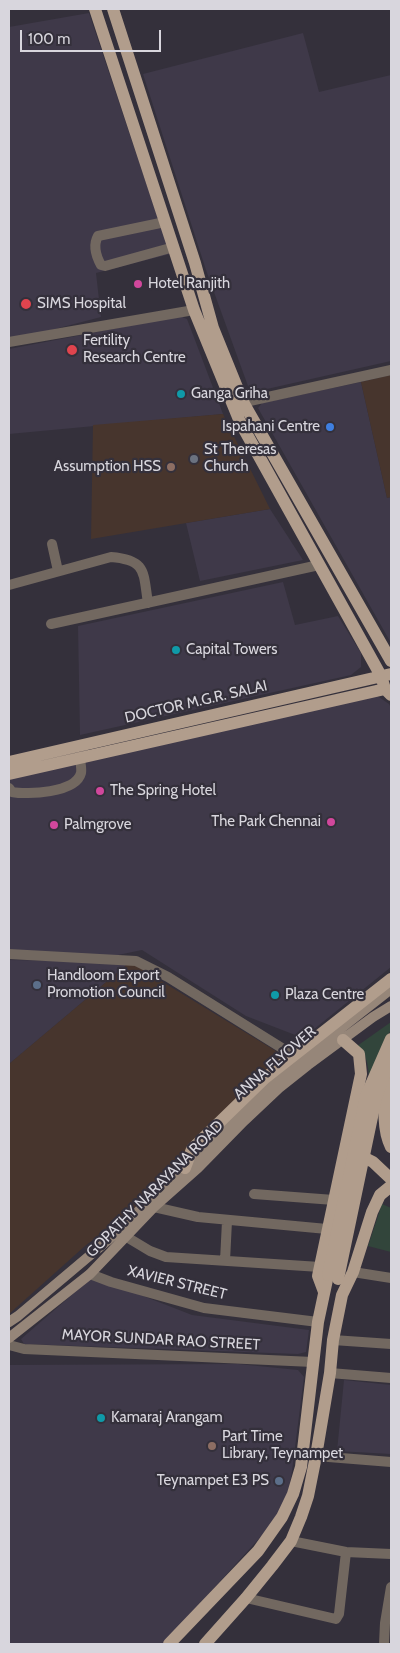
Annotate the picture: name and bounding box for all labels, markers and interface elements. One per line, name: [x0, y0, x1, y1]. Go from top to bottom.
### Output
scale bar: [22, 20, 164, 52]
text: 100 m: [28, 30, 70, 48]
place label: Hotel Ranjith: [148, 275, 230, 293]
marker: Hotel Ranjith: [132, 278, 144, 290]
place label: SIMS Hospital: [37, 295, 126, 313]
marker: SIMS Hospital: [19, 297, 33, 311]
place label: Fertility Research Centre: [83, 332, 186, 367]
marker: Fertility Research Centre: [65, 343, 79, 357]
place label: Ganga Griha: [191, 385, 268, 403]
marker: Ganga Griha: [175, 388, 187, 400]
place label: Ispahani Centre: [222, 418, 320, 436]
marker: Ispahani Centre: [324, 421, 336, 433]
place label: St Theresas Church: [204, 441, 277, 476]
marker: St Theresas Church: [188, 453, 200, 465]
place label: Assumption HSS: [54, 458, 161, 476]
marker: Assumption HSS: [165, 461, 177, 473]
place label: Capital Towers: [186, 641, 278, 659]
marker: Capital Towers: [170, 644, 182, 656]
street label: DOCTOR M.G.R. SALAI: [123, 677, 269, 727]
place label: The Spring Hotel: [110, 782, 216, 800]
marker: The Spring Hotel: [94, 785, 106, 797]
place label: The Park Chennai: [211, 813, 321, 831]
place label: Palmgrove: [64, 816, 131, 834]
marker: The Park Chennai: [325, 816, 337, 828]
marker: Palmgrove: [48, 819, 60, 831]
place label: Handloom Export Promotion Council: [47, 967, 165, 1002]
marker: Handloom Export Promotion Council: [31, 979, 43, 991]
place label: Plaza Centre: [285, 986, 364, 1004]
marker: Plaza Centre: [269, 989, 281, 1001]
street label: ANNA FLYOVER: [230, 1022, 320, 1104]
street label: GOPATHY NARAYANA ROAD: [83, 1117, 227, 1261]
street label: XAVIER STREET: [126, 1262, 228, 1304]
street label: MAYOR SUNDAR RAO STREET: [61, 1326, 261, 1354]
place label: Kamaraj Arangam: [111, 1409, 223, 1427]
marker: Kamaraj Arangam: [95, 1412, 107, 1424]
place label: Part Time Library, Teynampet: [222, 1428, 343, 1463]
marker: Part Time Library, Teynampet: [206, 1440, 218, 1452]
place label: Teynampet E3 PS: [157, 1472, 269, 1490]
marker: Teynampet E3 PS: [273, 1475, 285, 1487]

